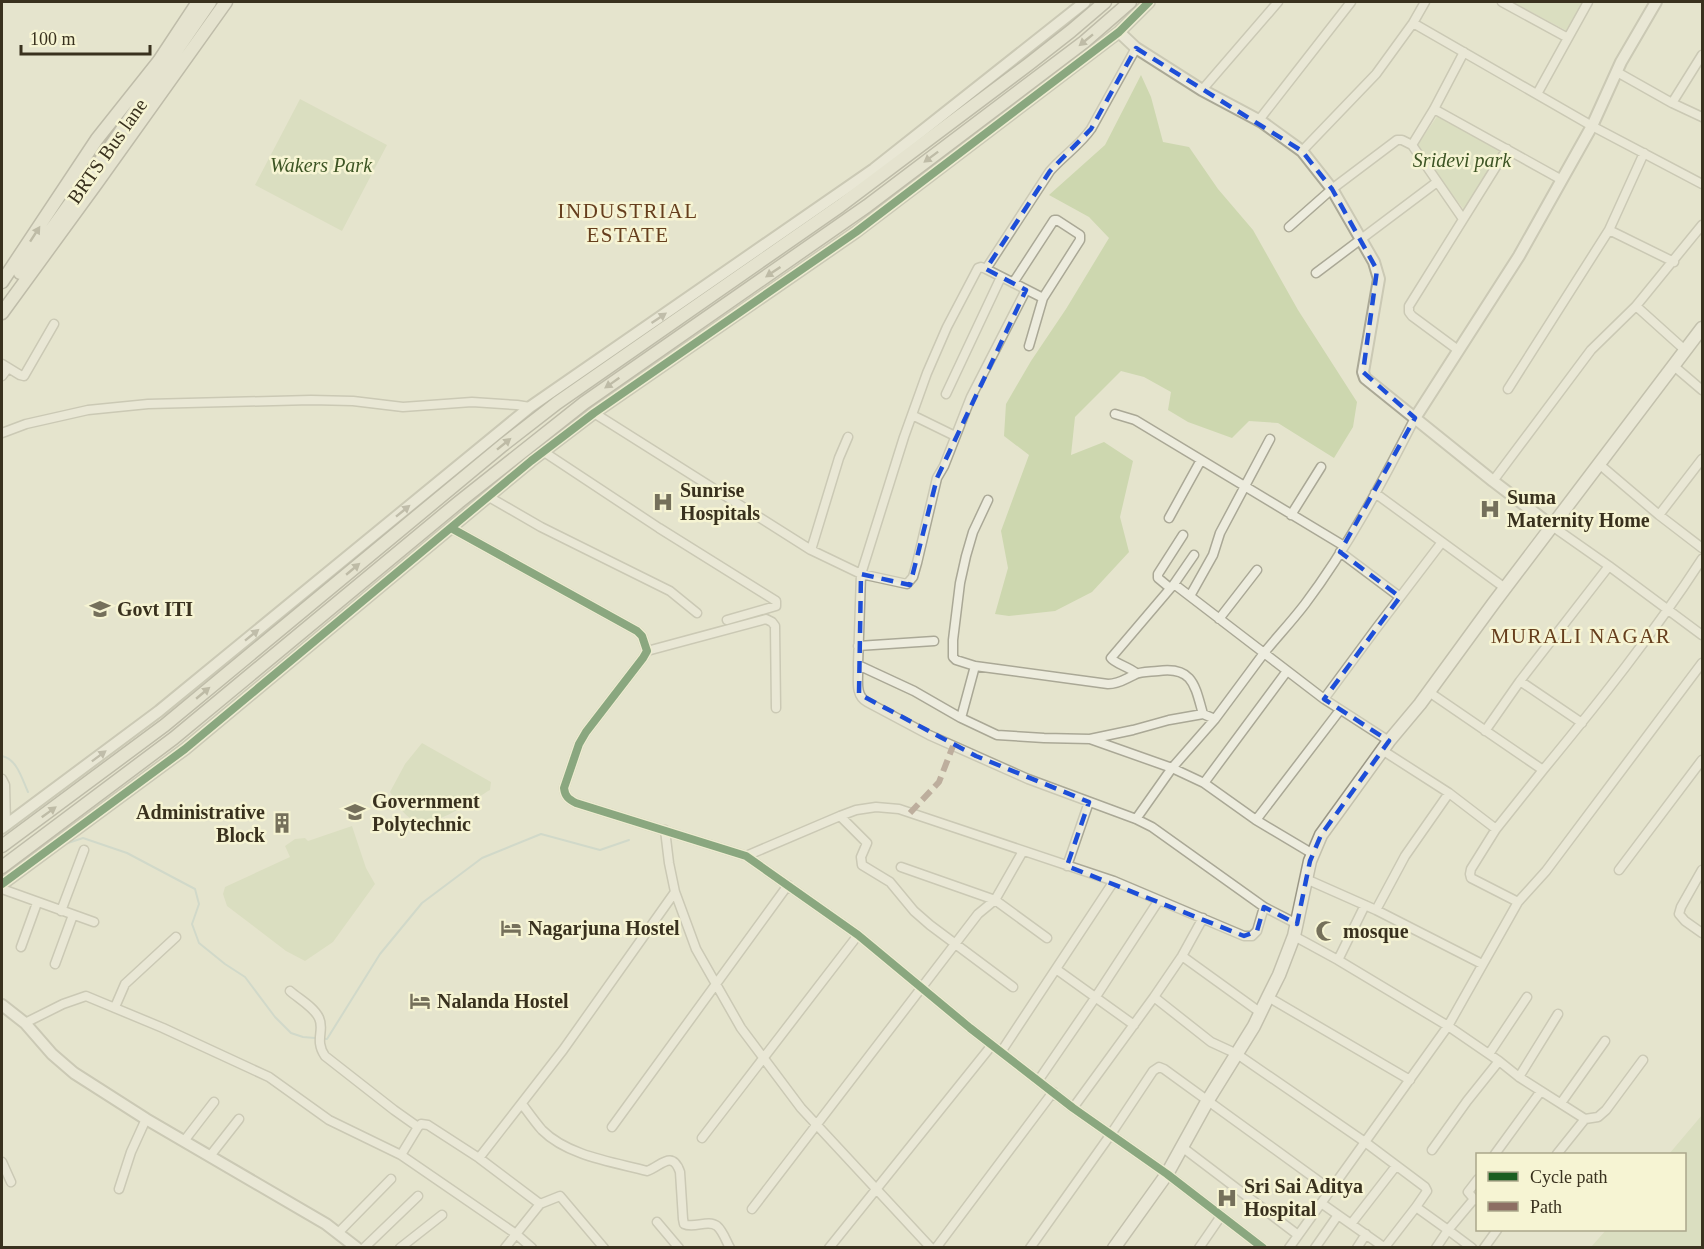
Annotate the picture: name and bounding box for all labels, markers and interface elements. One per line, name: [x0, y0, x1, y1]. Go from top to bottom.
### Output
scale bar: [21, 18, 150, 56]
text: 100 m: [30, 29, 76, 49]
one-way arrow: [1079, 33, 1094, 46]
street label: BRTS Bus lane: [63, 94, 151, 208]
park label: Sridevi park: [1413, 149, 1512, 172]
one-way arrow: [923, 151, 938, 163]
park label: Wakers Park: [270, 154, 373, 176]
district label: INDUSTRIAL ESTATE: [558, 199, 699, 247]
one-way arrow: [29, 226, 40, 242]
one-way arrow: [765, 266, 781, 278]
one-way arrow: [651, 313, 667, 324]
one-way arrow: [605, 377, 621, 389]
one-way arrow: [496, 438, 512, 451]
place label: Sunrise Hospitals: [680, 479, 760, 525]
place label: Suma Maternity Home: [1507, 486, 1650, 532]
hospital icon: Sunrise Hospitals: [651, 490, 675, 514]
hospital icon: Suma Maternity Home: [1478, 497, 1502, 521]
one-way arrow: [395, 505, 410, 518]
one-way arrow: [346, 563, 361, 575]
school or university icon: Govt ITI: [88, 597, 112, 621]
place label: Govt ITI: [117, 598, 193, 620]
district label: MURALI NAGAR: [1491, 624, 1671, 648]
one-way arrow: [244, 628, 260, 641]
one-way arrow: [196, 688, 211, 700]
one-way arrow: [91, 750, 107, 762]
place label: Government Polytechnic: [372, 790, 480, 836]
school or university icon: Government Polytechnic: [343, 800, 367, 824]
place label: Administrative Block: [136, 801, 266, 846]
one-way arrow: [41, 806, 56, 818]
building icon: Administrative Block: [270, 811, 294, 835]
hotel icon: Nagarjuna Hostel: [499, 916, 523, 940]
place label: Nagarjuna Hostel: [528, 917, 680, 940]
mosque icon: mosque: [1314, 919, 1338, 943]
place label: mosque: [1343, 920, 1409, 943]
hotel icon: Nalanda Hostel: [408, 989, 432, 1013]
place label: Nalanda Hostel: [437, 990, 569, 1012]
legend: [1476, 1153, 1686, 1231]
text: Cycle path: [1530, 1167, 1607, 1187]
place label: Sri Sai Aditya Hospital: [1244, 1175, 1363, 1221]
hospital icon: Sri Sai Aditya Hospital: [1215, 1186, 1239, 1210]
text: Path: [1530, 1197, 1562, 1217]

